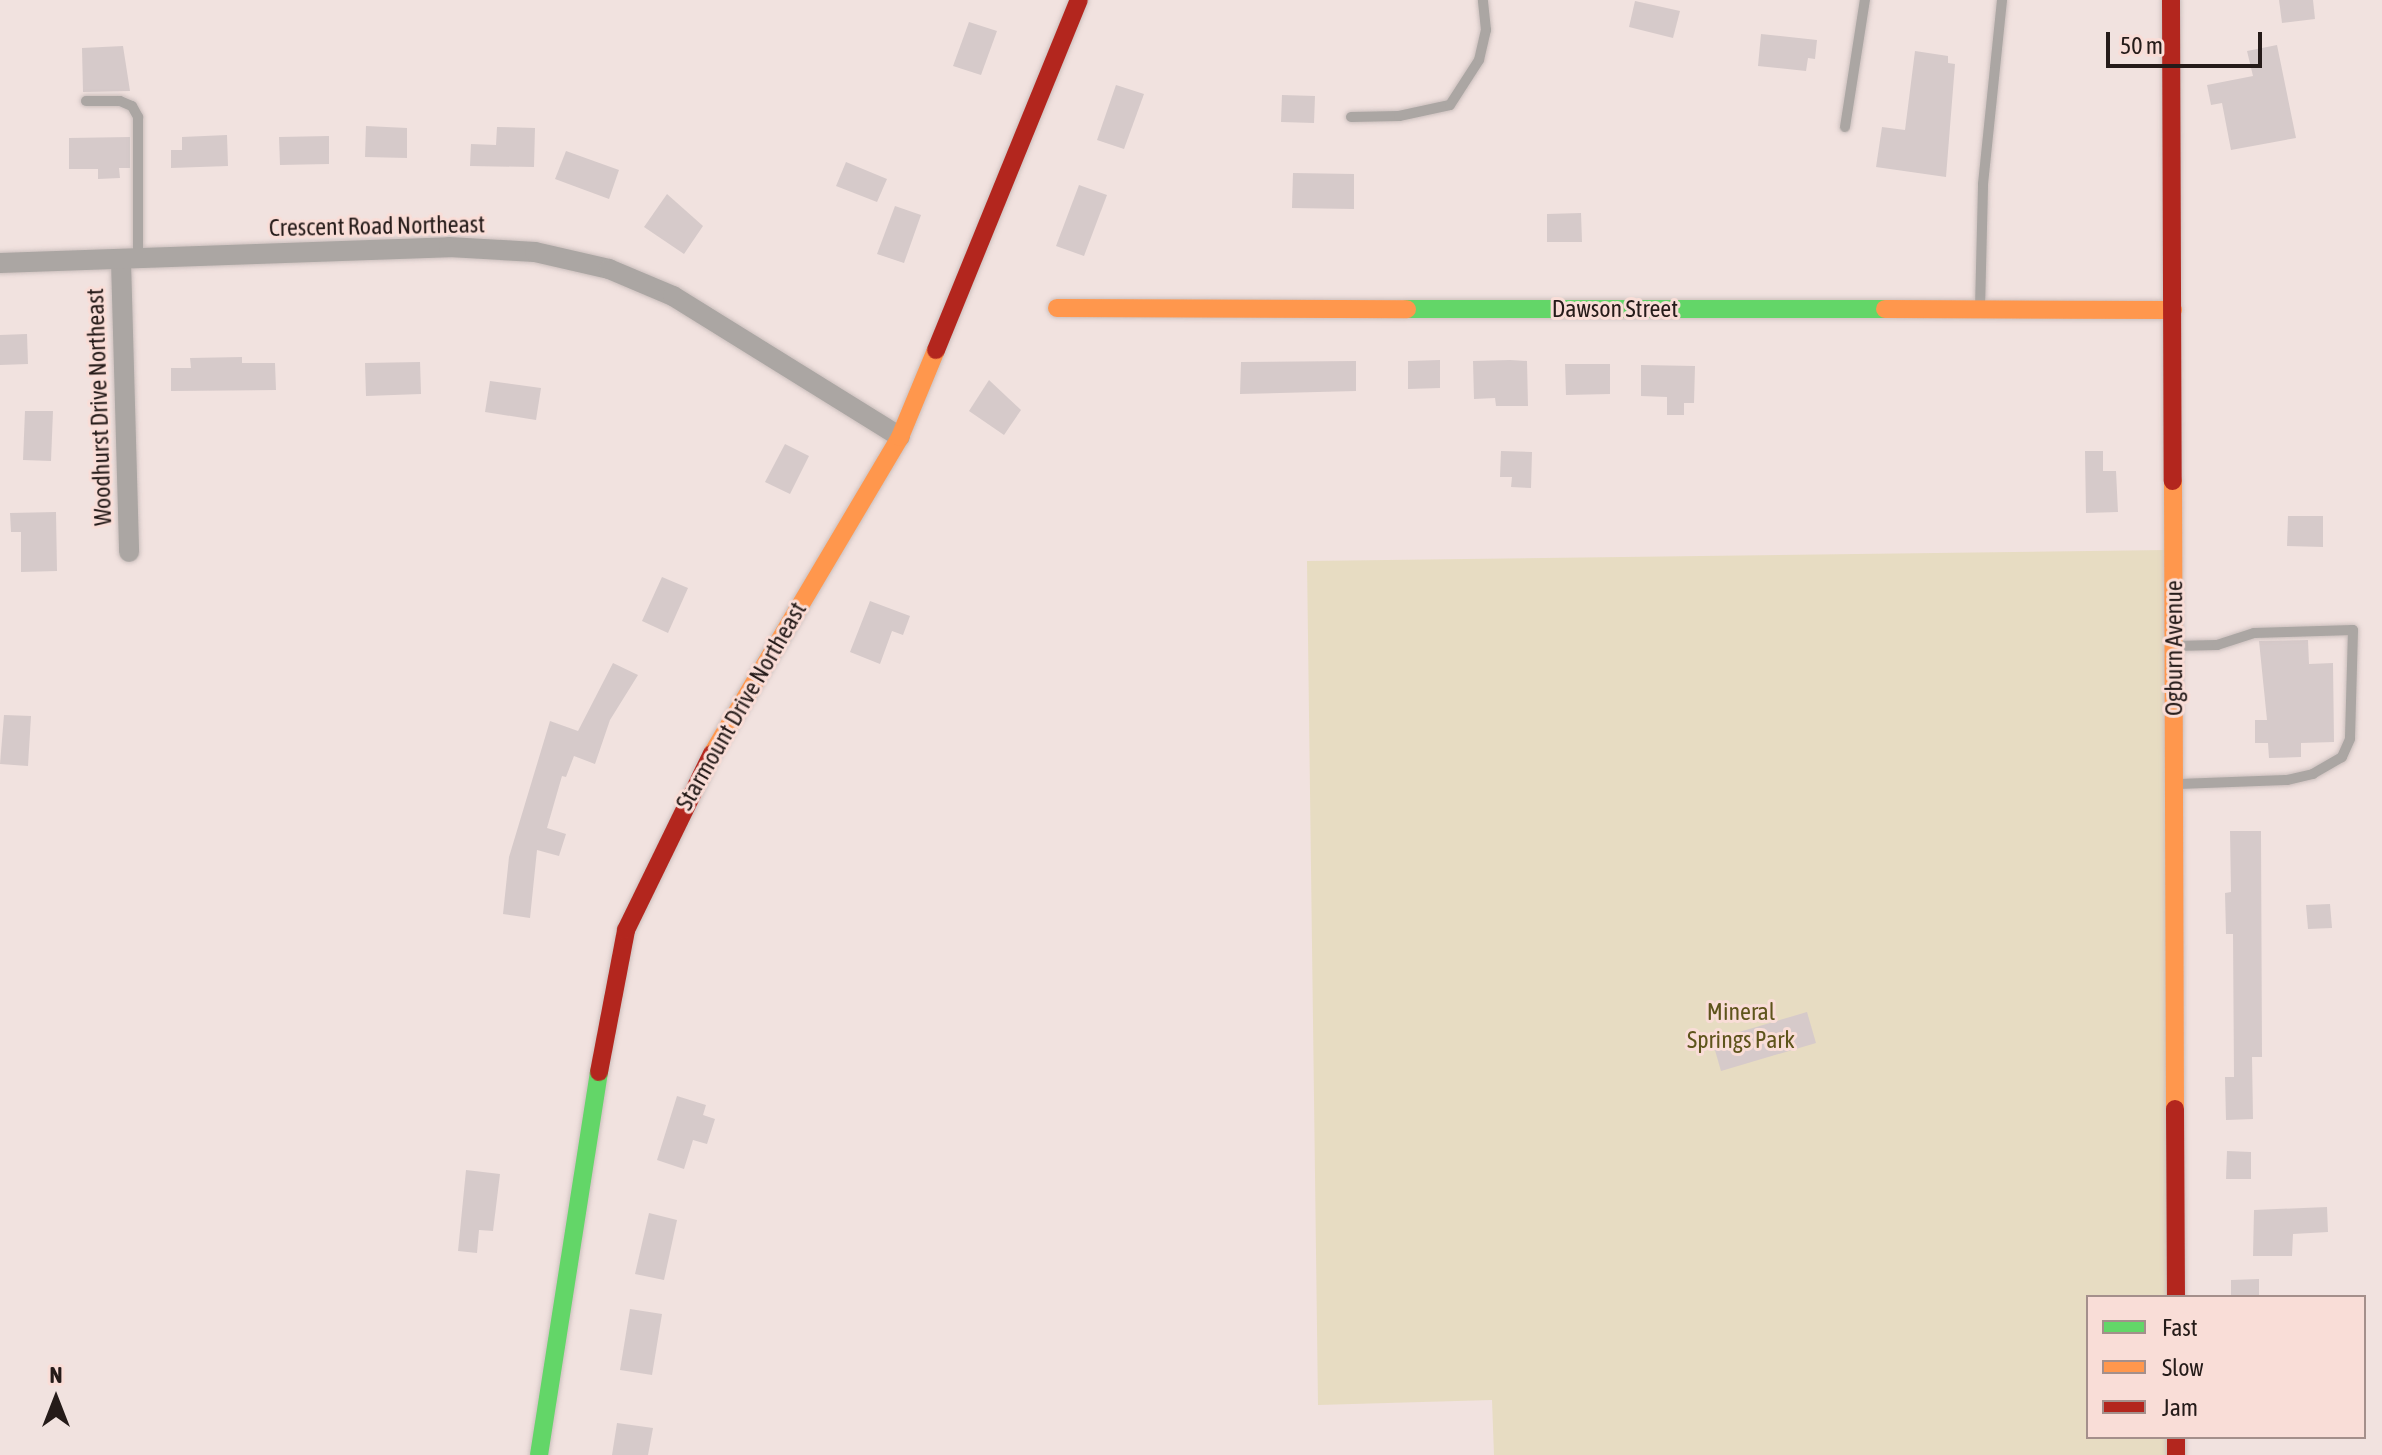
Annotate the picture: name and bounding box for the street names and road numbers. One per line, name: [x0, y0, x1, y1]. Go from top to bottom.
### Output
street label: Crescent Road Northeast: [269, 210, 485, 242]
street label: Woodhurst Drive Northeast: [80, 288, 118, 526]
street label: Dawson Street: [1552, 295, 1678, 323]
street label: Ogburn Avenue: [2160, 580, 2188, 716]
street label: Starmount Drive Northeast: [670, 597, 812, 815]

